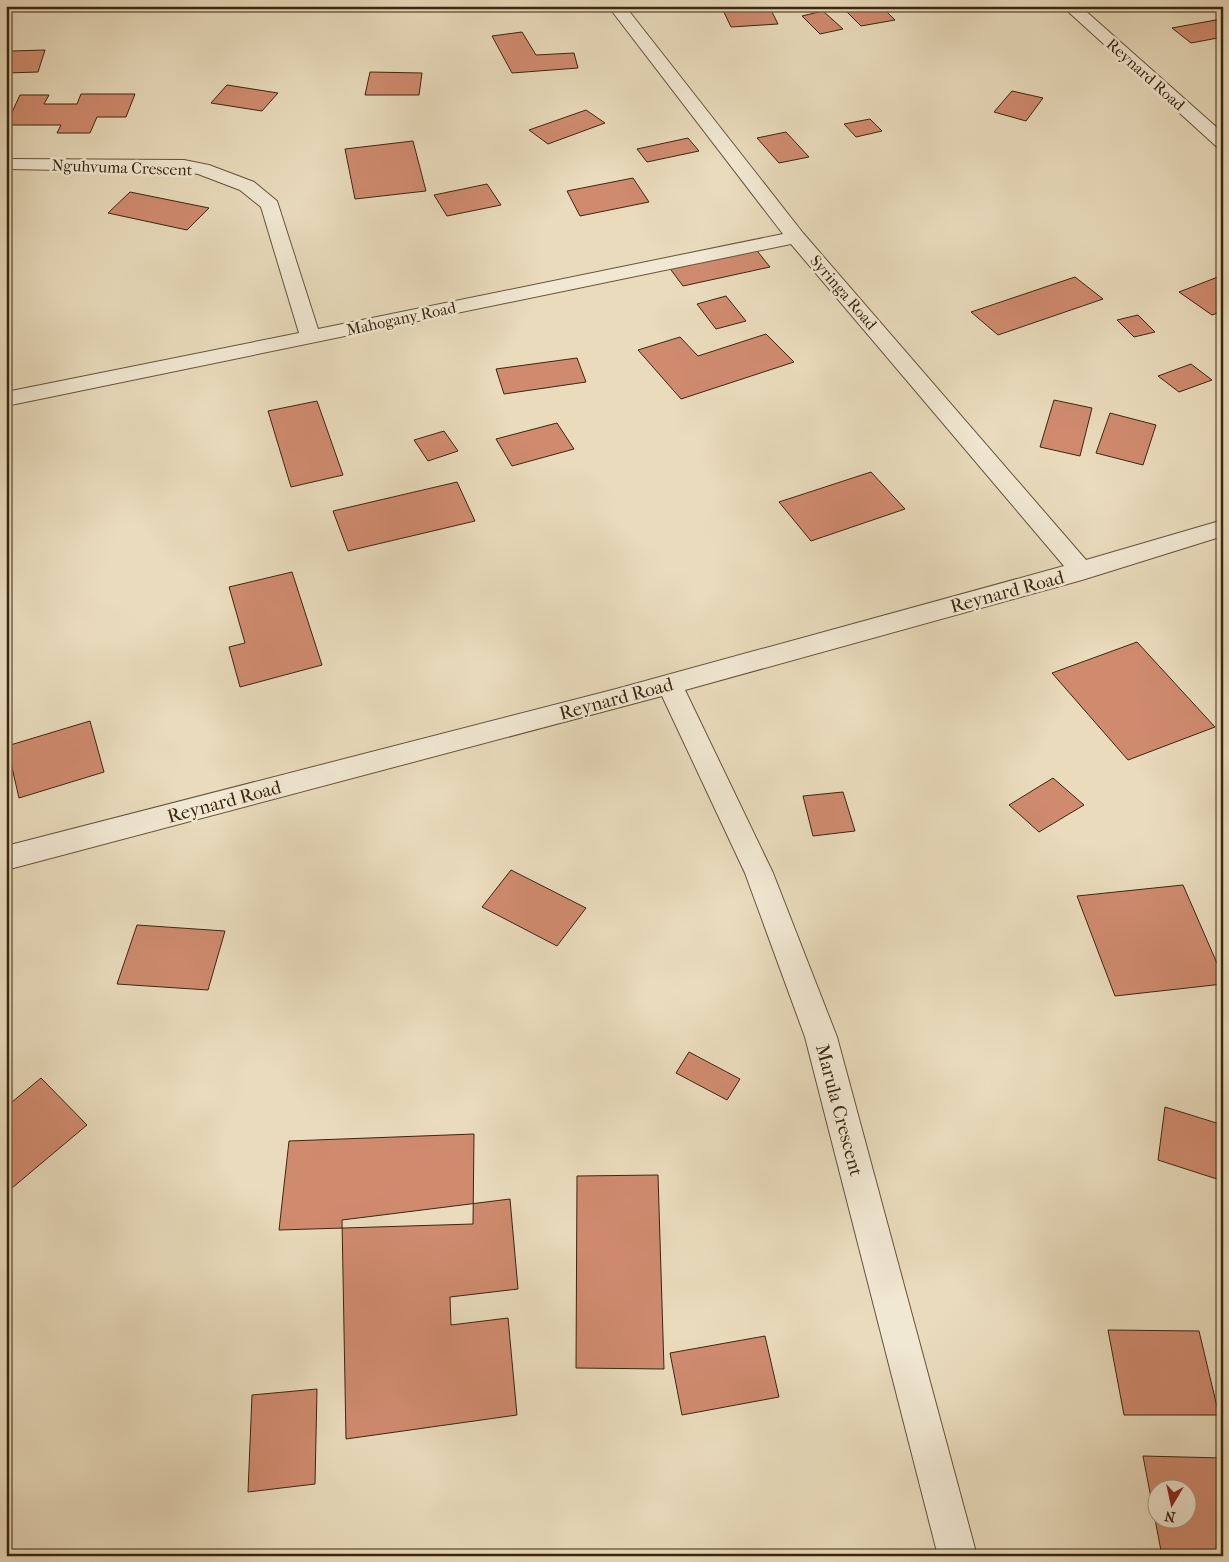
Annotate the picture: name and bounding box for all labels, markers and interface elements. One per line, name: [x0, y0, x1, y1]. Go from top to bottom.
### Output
street label: Reynard Road: [1103, 34, 1189, 115]
street label: Nguhvuma Crescent: [51, 156, 193, 179]
street label: Syringa Road: [806, 251, 881, 334]
street label: Mahogany Road: [345, 298, 458, 339]
street label: Reynard Road: [948, 566, 1067, 618]
street label: Reynard Road: [557, 673, 676, 725]
street label: Reynard Road: [165, 776, 284, 828]
street label: Marula Crescent: [811, 1042, 867, 1179]
north arrow: [1146, 1480, 1196, 1530]
text: N: [1163, 1507, 1177, 1526]

